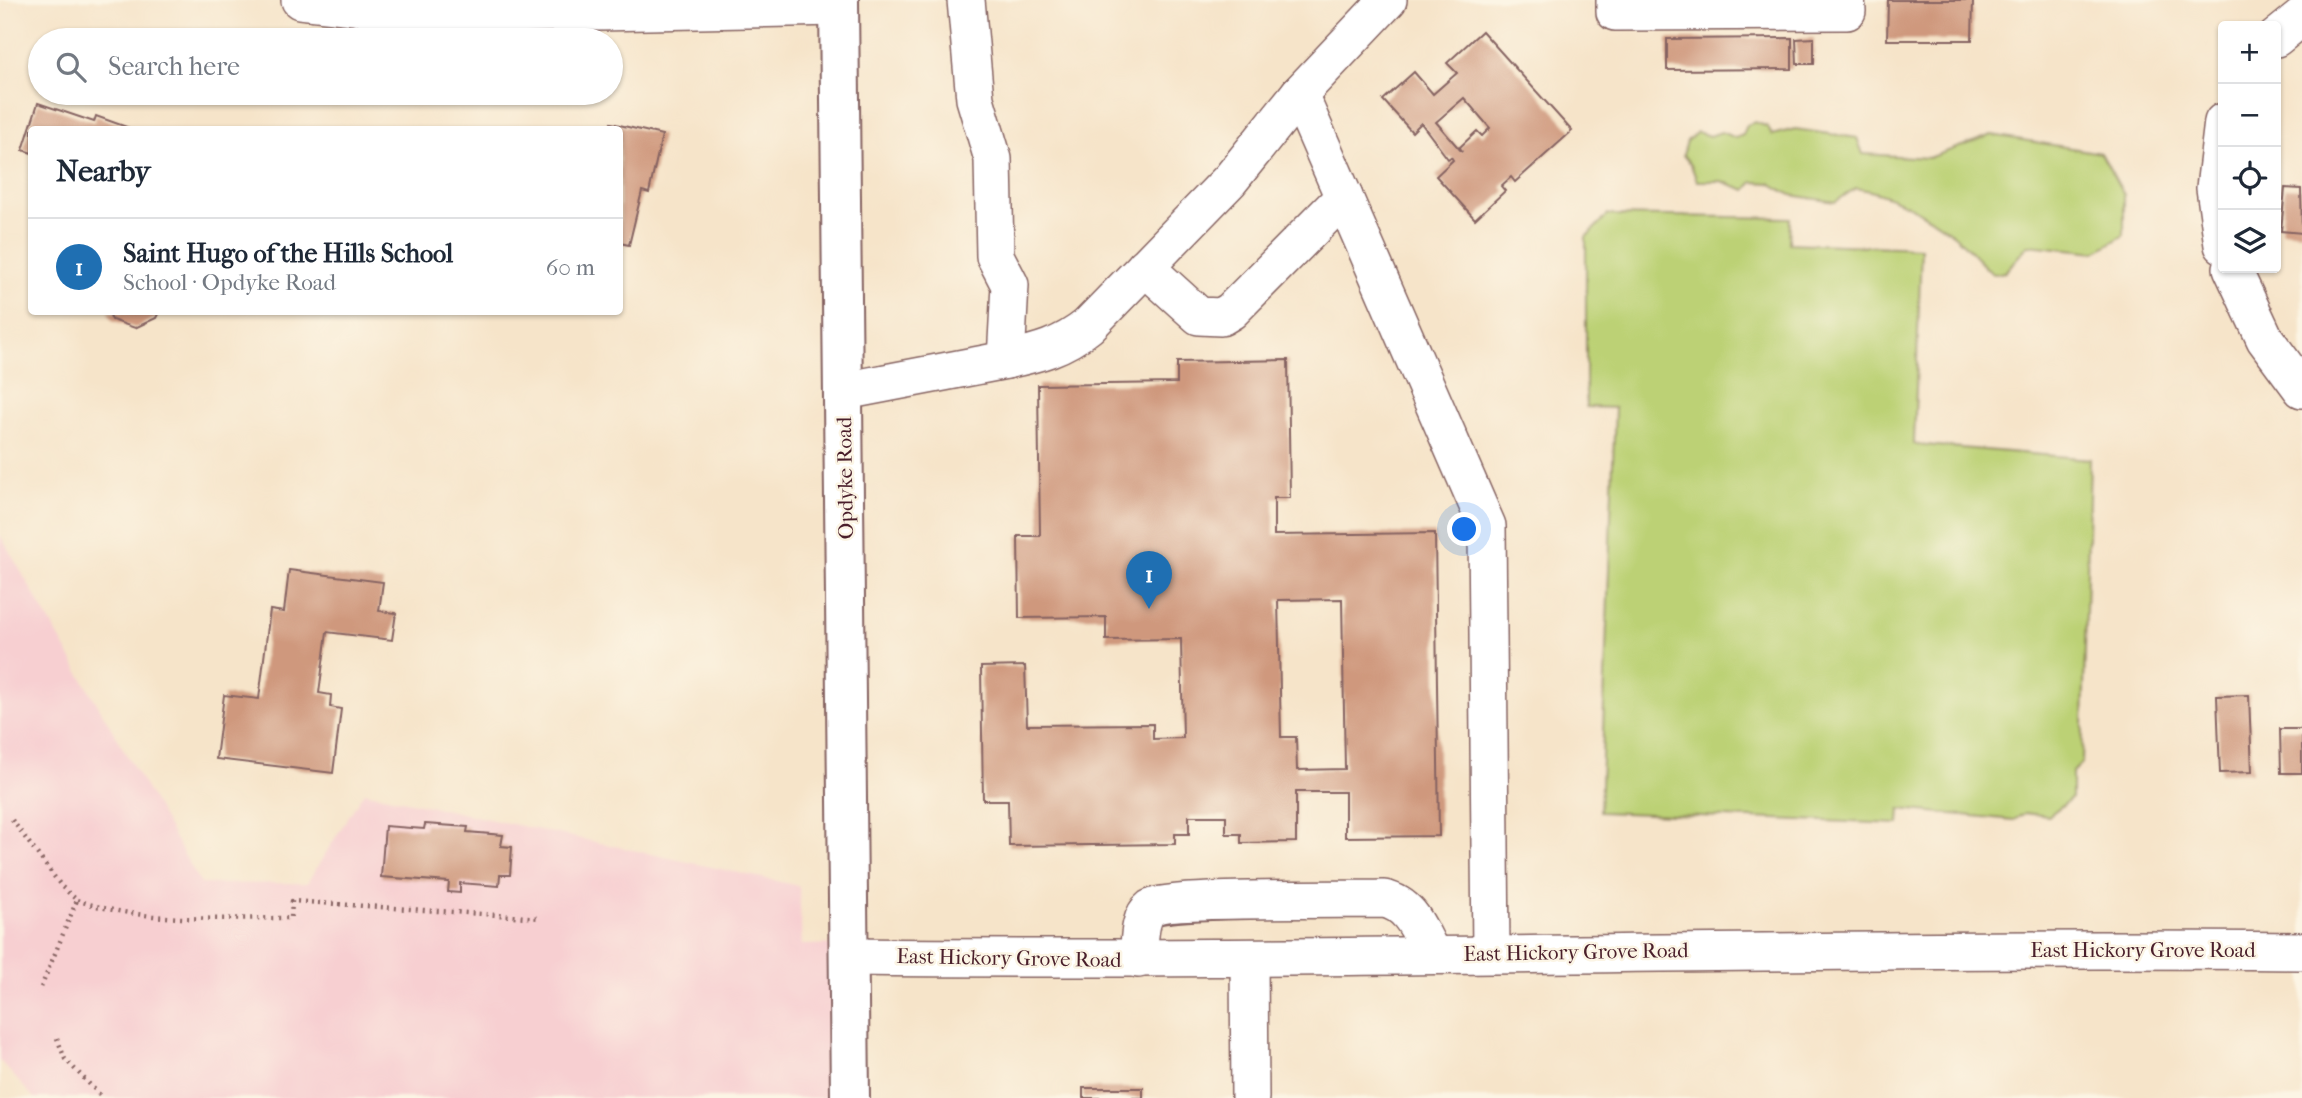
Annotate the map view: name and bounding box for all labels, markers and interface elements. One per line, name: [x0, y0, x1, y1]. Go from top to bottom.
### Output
map controls: [2218, 21, 2281, 273]
button: +: [2218, 21, 2281, 84]
search box: [28, 28, 623, 105]
icon: search: [52, 48, 90, 86]
text: Search here: [108, 51, 240, 82]
button: −: [2218, 84, 2281, 147]
button: locate: [2218, 147, 2281, 210]
text: Nearby: [56, 154, 151, 189]
button: layers: [2218, 210, 2281, 273]
text: Saint Hugo of the Hills School: [123, 238, 453, 269]
text: 1: [75, 254, 83, 281]
text: 60 m: [546, 254, 595, 281]
text: School · Opdyke Road: [123, 269, 336, 296]
street label: Opdyke Road: [832, 416, 858, 539]
your location: [1447, 512, 1481, 546]
pin: 1: [1126, 551, 1172, 609]
street label: East Hickory Grove Road: [1463, 938, 1689, 966]
street label: East Hickory Grove Road: [2030, 938, 2256, 962]
street label: East Hickory Grove Road: [896, 944, 1122, 972]

